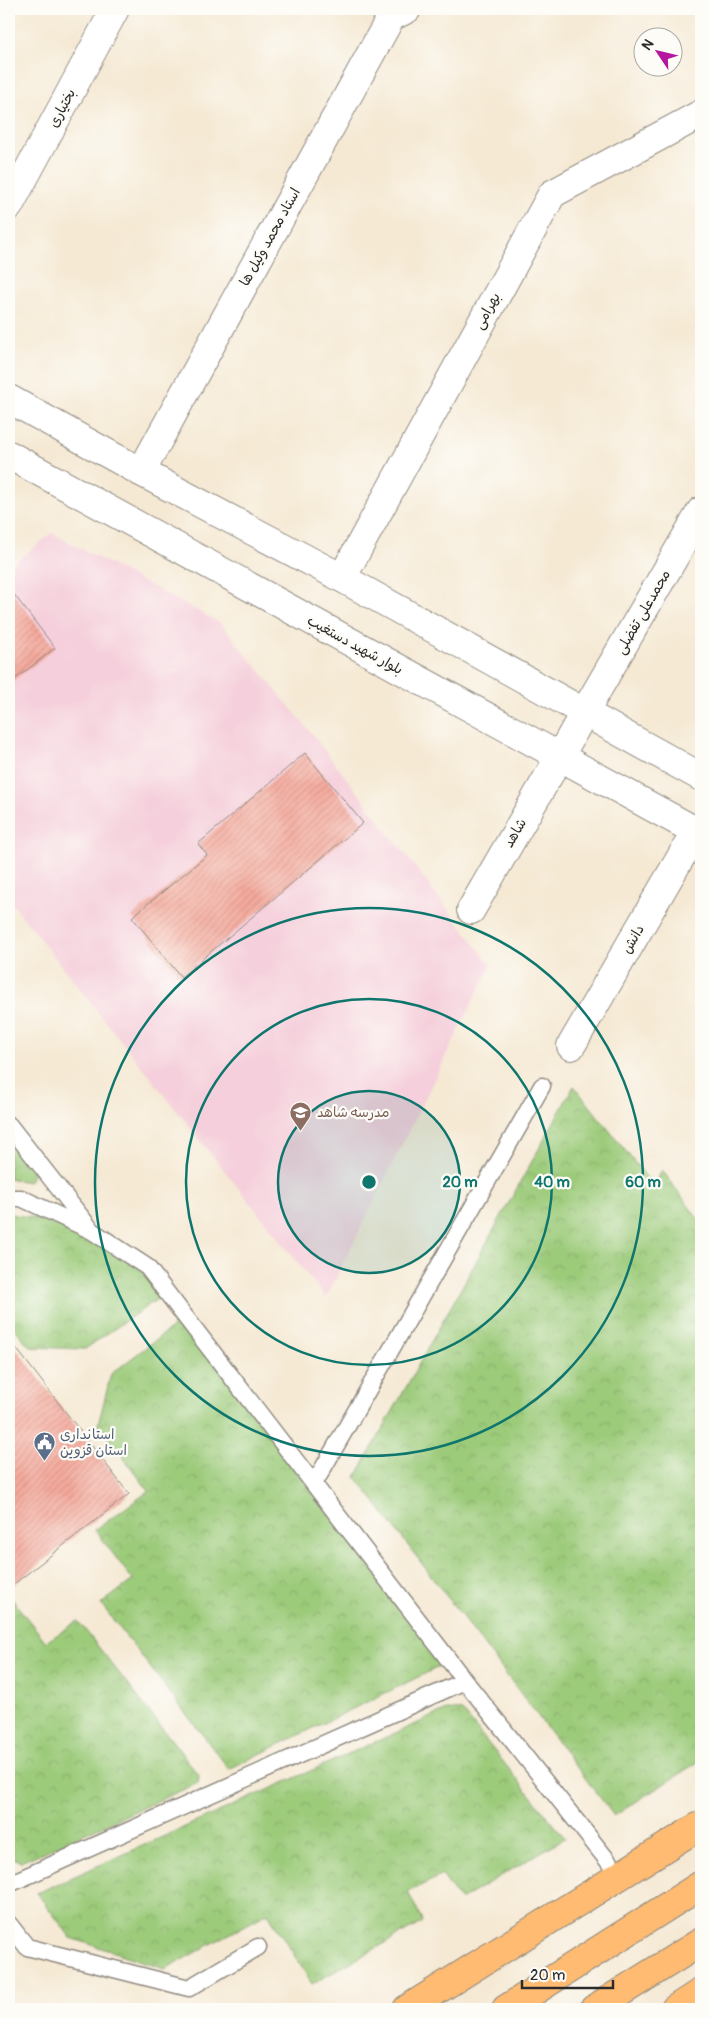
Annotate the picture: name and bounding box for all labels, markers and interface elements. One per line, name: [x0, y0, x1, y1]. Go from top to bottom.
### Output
north arrow: [632, 28, 682, 78]
text: N: [638, 36, 657, 54]
street label: بختیاری: [45, 86, 79, 130]
street label: استاد محمد وکیل ها: [236, 185, 304, 289]
street label: بهرامی: [470, 290, 504, 332]
street label: محمدعلی تفضلی: [612, 567, 674, 657]
street label: بلوار شهید دستغیب: [304, 612, 406, 678]
street label: شاهد: [500, 815, 530, 851]
street label: دانش: [618, 922, 648, 956]
school or university icon: مدرسه شاهد: [289, 1100, 313, 1131]
place label: مدرسه شاهد: [317, 1104, 389, 1121]
centre of rings: [360, 1173, 378, 1191]
text: 20 m: [442, 1173, 478, 1192]
text: 40 m: [534, 1173, 570, 1192]
text: 60 m: [625, 1173, 661, 1192]
place label: استانداری استان قزوین: [60, 1426, 127, 1459]
public building icon: استانداری استان قزوین: [32, 1430, 56, 1461]
scale bar: [522, 1958, 614, 1990]
text: 20 m: [530, 1966, 565, 1985]

